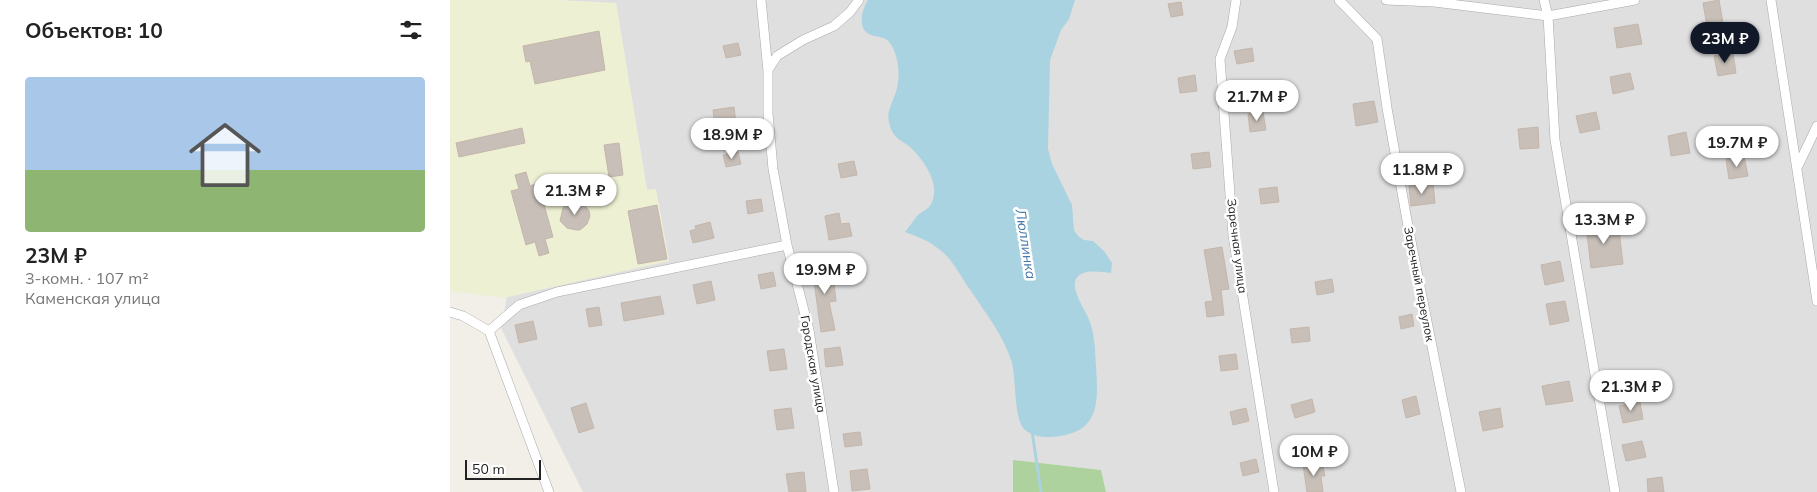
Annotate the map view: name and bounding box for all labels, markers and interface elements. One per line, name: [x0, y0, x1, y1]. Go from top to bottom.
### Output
icon: filters: [397, 16, 425, 44]
text: Объектов: 10: [25, 17, 163, 43]
pin: 23M ₽: [1690, 22, 1760, 64]
text: 23M ₽: [1701, 28, 1749, 48]
pin: 21.7M ₽: [1211, 80, 1303, 122]
text: 21.7M ₽: [1227, 86, 1287, 106]
icon: home: [180, 110, 270, 200]
pin: 18.9M ₽: [686, 118, 778, 160]
text: 18.9M ₽: [702, 124, 762, 144]
pin: 19.7M ₽: [1691, 126, 1783, 168]
text: 19.7M ₽: [1707, 132, 1767, 152]
pin: 11.8M ₽: [1376, 152, 1468, 195]
text: 11.8M ₽: [1392, 159, 1452, 179]
pin: 21.3M ₽: [529, 174, 621, 216]
text: 21.3M ₽: [545, 180, 605, 200]
street label: Заречная улица: [1224, 198, 1251, 294]
pin: 13.3M ₽: [1558, 202, 1650, 245]
water label: Люллинка: [1011, 207, 1040, 281]
text: 13.3M ₽: [1574, 209, 1634, 229]
street label: Заречный переулок: [1401, 225, 1438, 343]
text: 23M ₽: [25, 242, 87, 268]
pin: 19.9M ₽: [779, 252, 871, 295]
text: 19.9M ₽: [795, 259, 855, 279]
text: 3-комн. · 107 m²: [25, 268, 149, 288]
text: Каменская улица: [25, 288, 161, 308]
street label: Городская улица: [798, 314, 829, 414]
pin: 21.3M ₽: [1585, 370, 1677, 412]
text: 21.3M ₽: [1601, 376, 1661, 396]
pin: 10M ₽: [1279, 434, 1349, 477]
text: 10M ₽: [1290, 441, 1338, 461]
scale bar: [465, 457, 541, 480]
text: 50 m: [472, 460, 505, 478]

